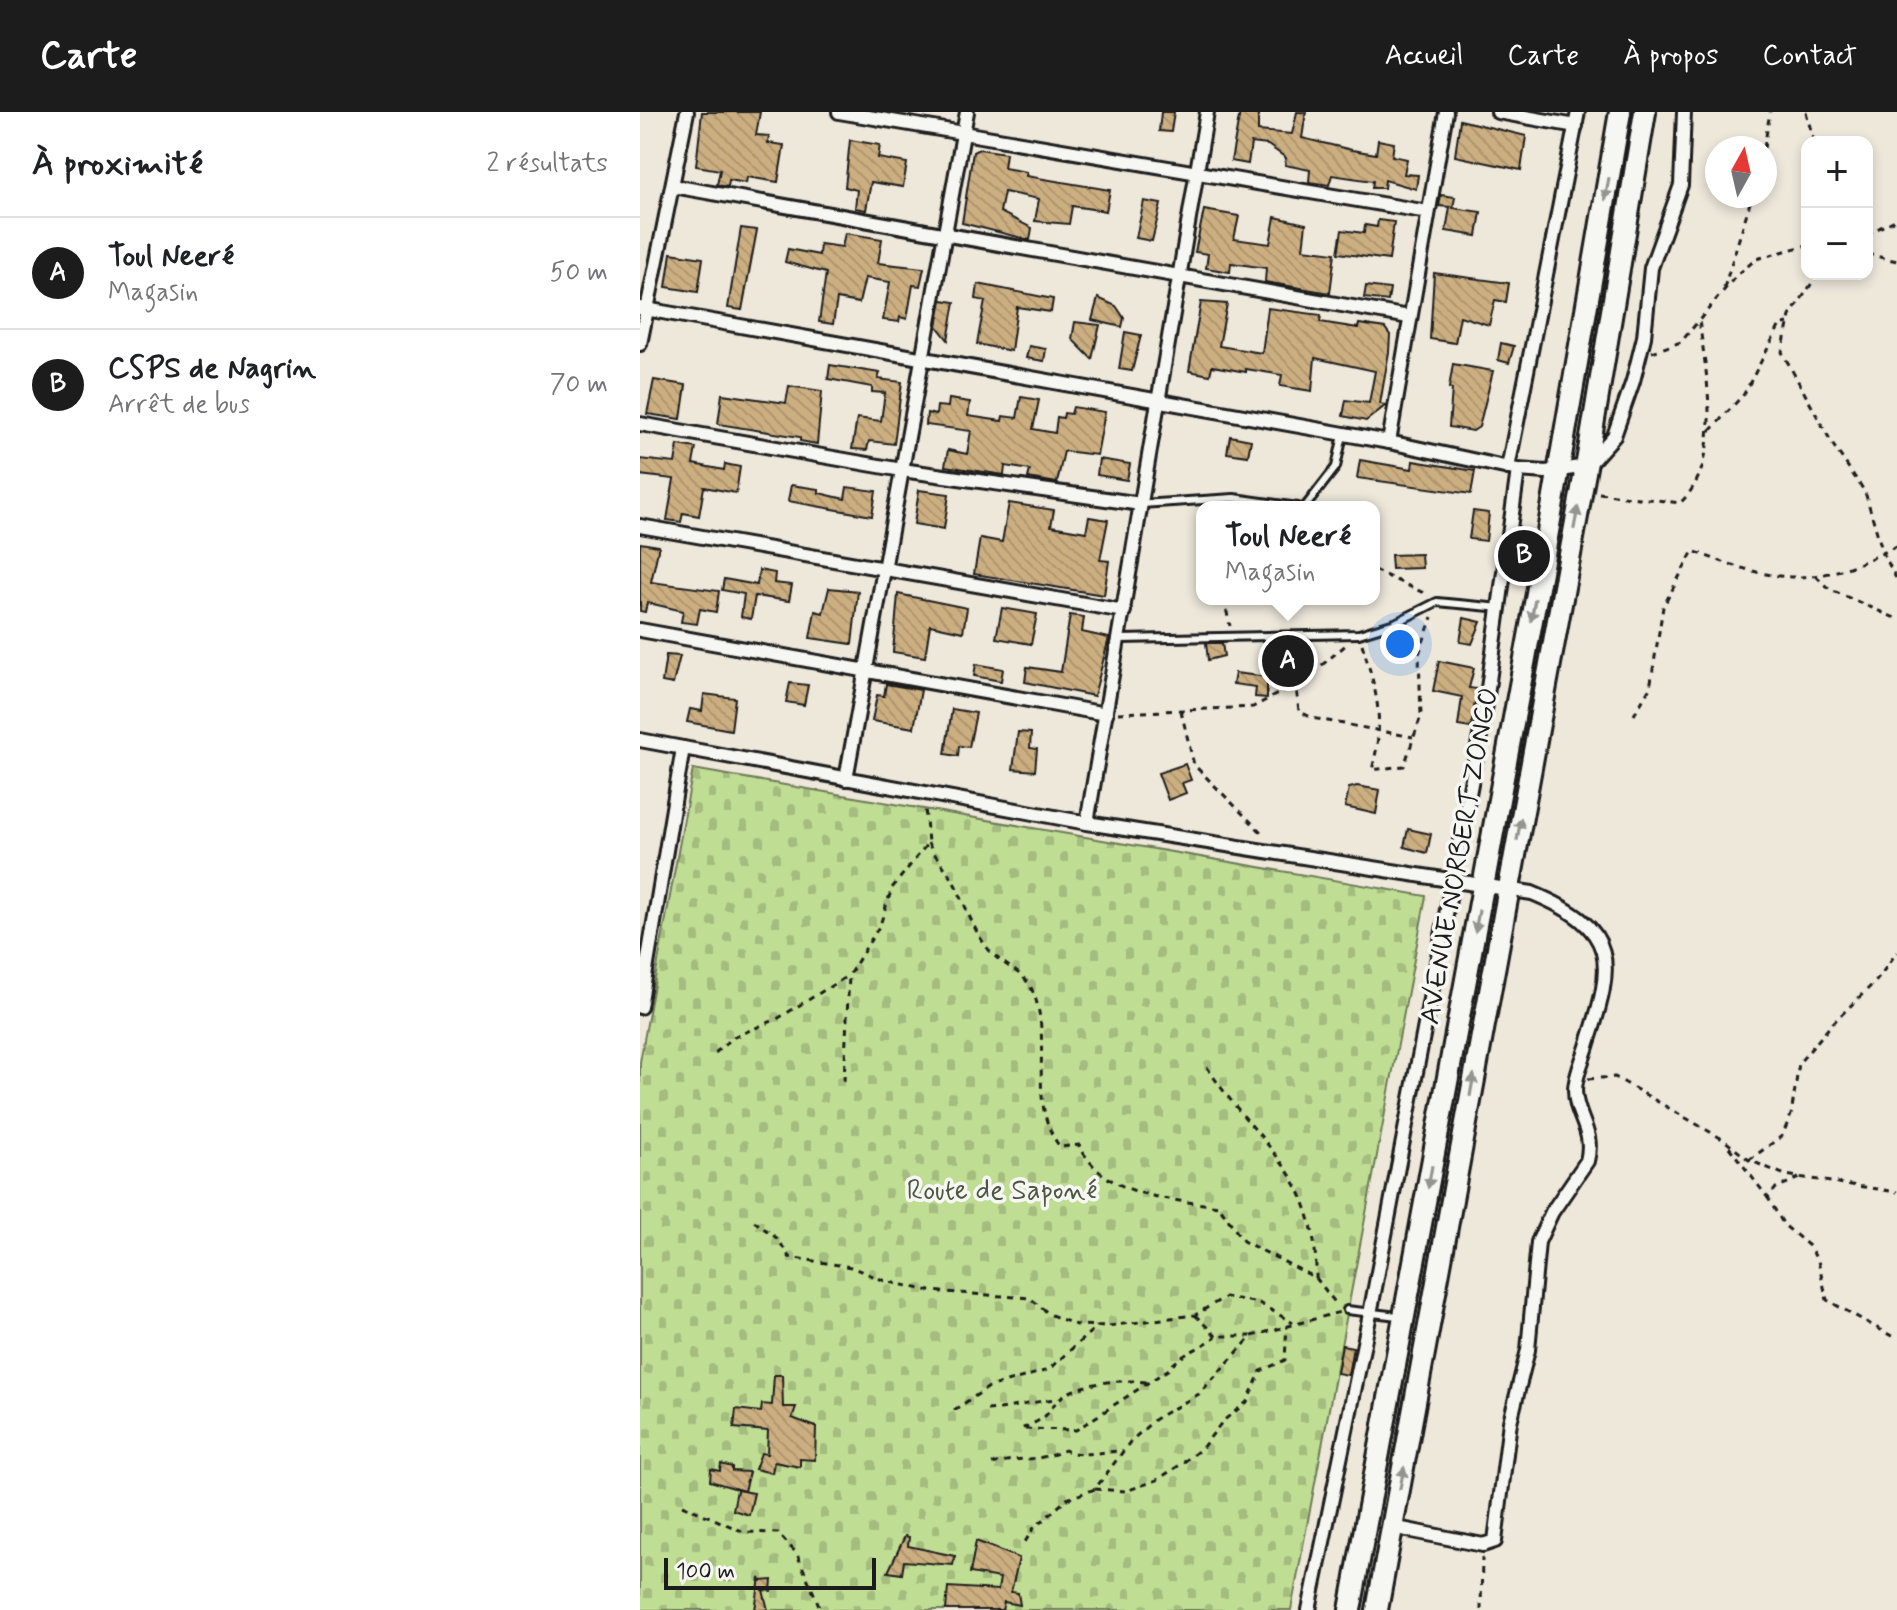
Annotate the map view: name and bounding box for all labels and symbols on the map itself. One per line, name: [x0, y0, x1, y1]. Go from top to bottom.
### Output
north arrow: [1705, 136, 1777, 208]
one-way arrow: [1600, 177, 1612, 202]
one-way arrow: [1571, 505, 1583, 530]
pin: B: [1498, 526, 1550, 586]
one-way arrow: [1526, 598, 1538, 623]
your location: [1380, 624, 1420, 664]
pin: A: [1262, 631, 1314, 691]
street label: AVENUE NORBERT ZONGO: [1412, 685, 1508, 1027]
one-way arrow: [1514, 816, 1526, 841]
one-way arrow: [1470, 909, 1482, 934]
one-way arrow: [1467, 1072, 1479, 1097]
one-way arrow: [1424, 1165, 1436, 1190]
park label: Route de Saponé: [907, 1173, 1097, 1210]
one-way arrow: [1396, 1466, 1408, 1491]
scale bar: [664, 1554, 876, 1590]

